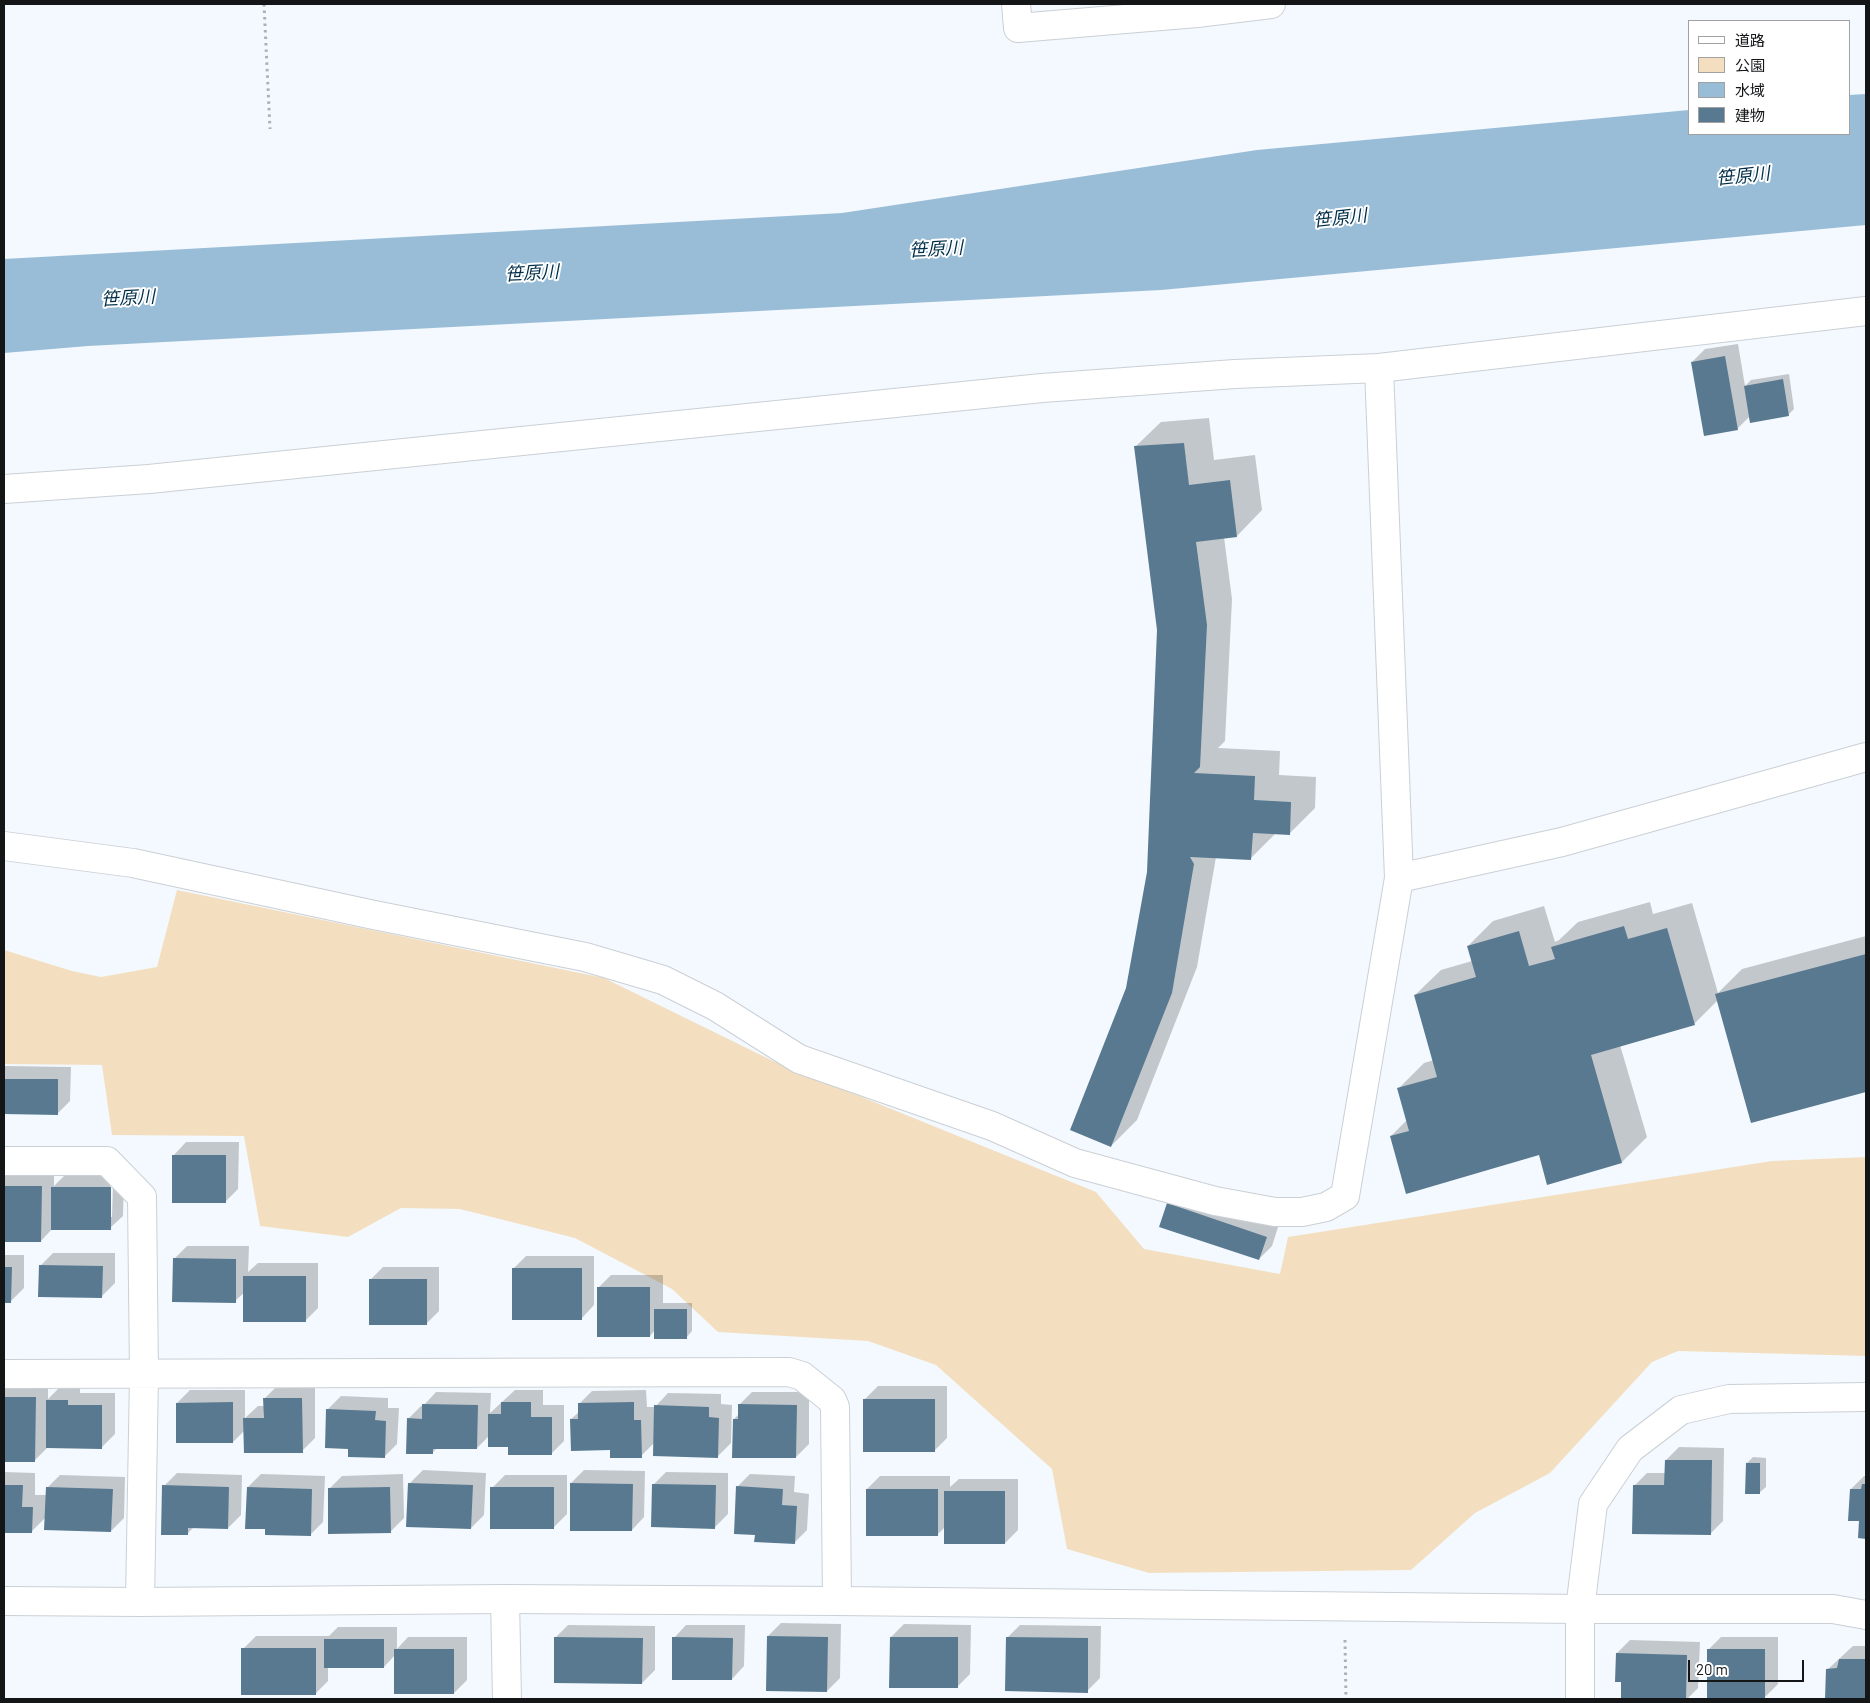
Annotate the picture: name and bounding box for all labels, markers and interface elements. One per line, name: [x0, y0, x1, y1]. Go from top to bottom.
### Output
legend: [1688, 20, 1850, 135]
text: 道路: [1735, 31, 1765, 49]
text: 公園: [1735, 56, 1765, 74]
text: 水域: [1735, 81, 1765, 99]
text: 建物: [1735, 106, 1765, 124]
water label: 笹原川: [1715, 162, 1771, 190]
water label: 笹原川: [1312, 204, 1368, 232]
water label: 笹原川: [908, 237, 964, 261]
water label: 笹原川: [504, 261, 560, 285]
water label: 笹原川: [100, 286, 156, 310]
scale bar: [1690, 1650, 1806, 1682]
text: 20 m: [1696, 1660, 1728, 1678]

